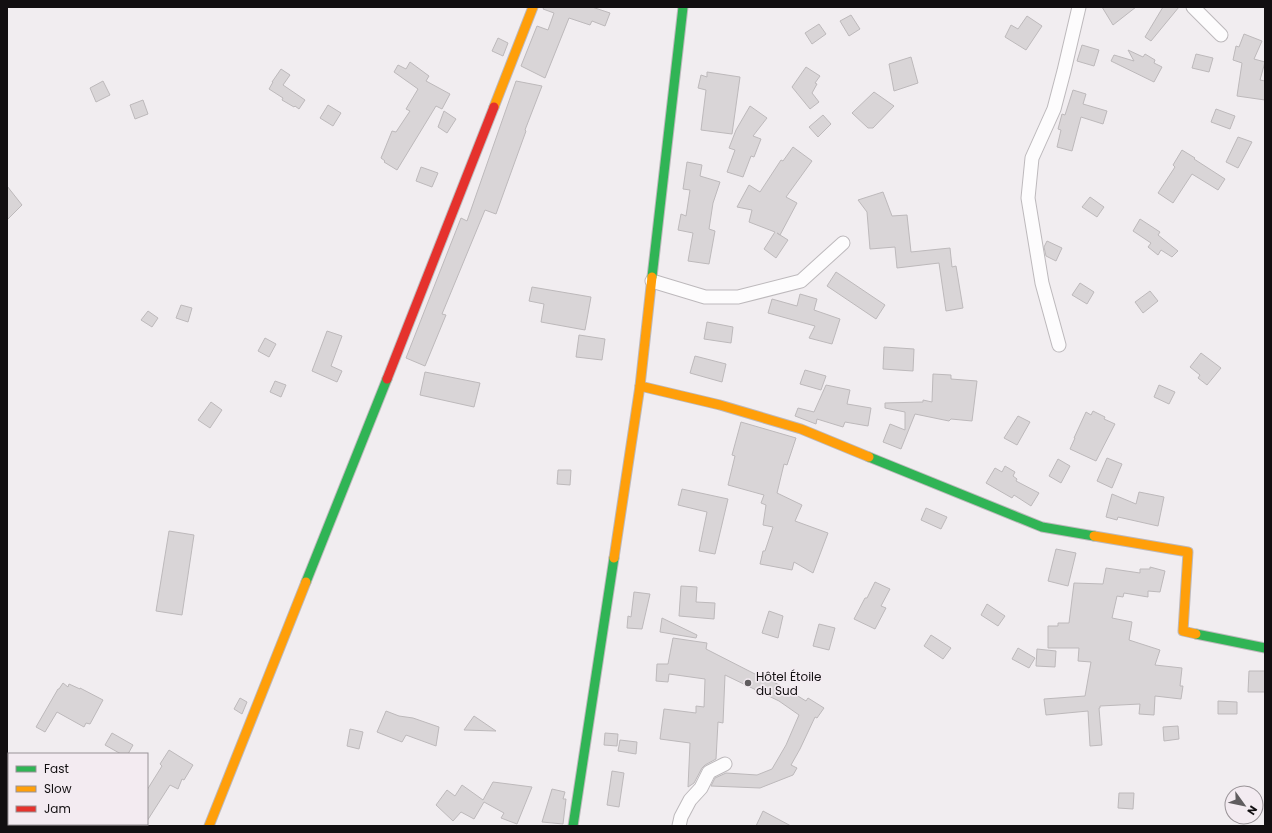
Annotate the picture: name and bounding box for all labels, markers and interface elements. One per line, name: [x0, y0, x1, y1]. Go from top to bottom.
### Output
place label: Hôtel Étoile du Sud: [756, 668, 822, 699]
marker: Hôtel Étoile du Sud: [743, 678, 753, 688]
legend: [8, 753, 148, 825]
text: Fast: [44, 760, 69, 777]
text: Slow: [44, 780, 72, 797]
north arrow: [1224, 785, 1264, 825]
text: Jam: [44, 800, 71, 817]
text: N: [1243, 803, 1261, 818]

